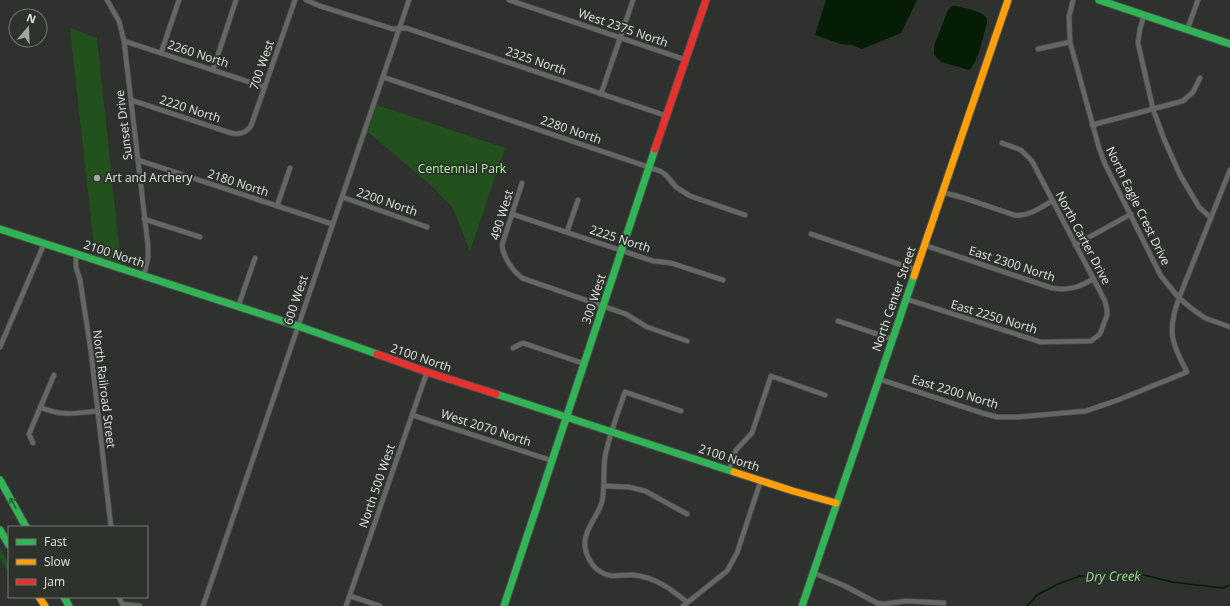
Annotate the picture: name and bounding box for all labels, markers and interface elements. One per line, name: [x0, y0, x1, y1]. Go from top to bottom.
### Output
street label: West 2375 North: [576, 4, 671, 51]
north arrow: [8, 8, 48, 48]
text: N: [25, 10, 38, 27]
street label: 2260 North: [165, 36, 231, 71]
street label: 700 West: [245, 38, 278, 92]
street label: 2325 North: [503, 42, 569, 79]
street label: Sunset Drive: [111, 89, 136, 161]
street label: 2220 North: [157, 91, 223, 126]
street label: 2280 North: [538, 111, 604, 148]
street label: North Eagle Crest Drive: [1102, 143, 1175, 268]
park label: Centennial Park: [418, 160, 507, 177]
street label: 2180 North: [205, 165, 271, 200]
place label: Art and Archery: [105, 169, 194, 186]
marker: Art and Archery: [92, 173, 102, 183]
street label: 2200 North: [354, 183, 420, 220]
street label: 490 West: [486, 188, 517, 242]
street label: North Carter Drive: [1052, 188, 1115, 288]
street label: 2225 North: [587, 221, 653, 256]
street label: 2100 North: [81, 236, 147, 271]
street label: East 2300 North: [967, 242, 1057, 285]
street label: North Center Street: [868, 244, 919, 354]
street label: 300 West: [577, 272, 610, 326]
street label: 600 West: [279, 273, 312, 327]
street label: East 2250 North: [949, 295, 1040, 338]
street label: North Railroad Street: [89, 329, 120, 449]
street label: 2100 North: [388, 339, 454, 376]
street label: East 2200 North: [910, 370, 1001, 413]
street label: West 2070 North: [439, 405, 534, 450]
street label: 2100 North: [696, 440, 762, 475]
street label: North 500 West: [354, 442, 399, 530]
one-way arrow: [9, 498, 16, 510]
legend: [8, 526, 148, 598]
text: Fast: [44, 533, 67, 550]
text: Slow: [44, 553, 71, 570]
water label: Dry Creek: [1085, 567, 1141, 585]
text: Jam: [43, 573, 65, 590]

